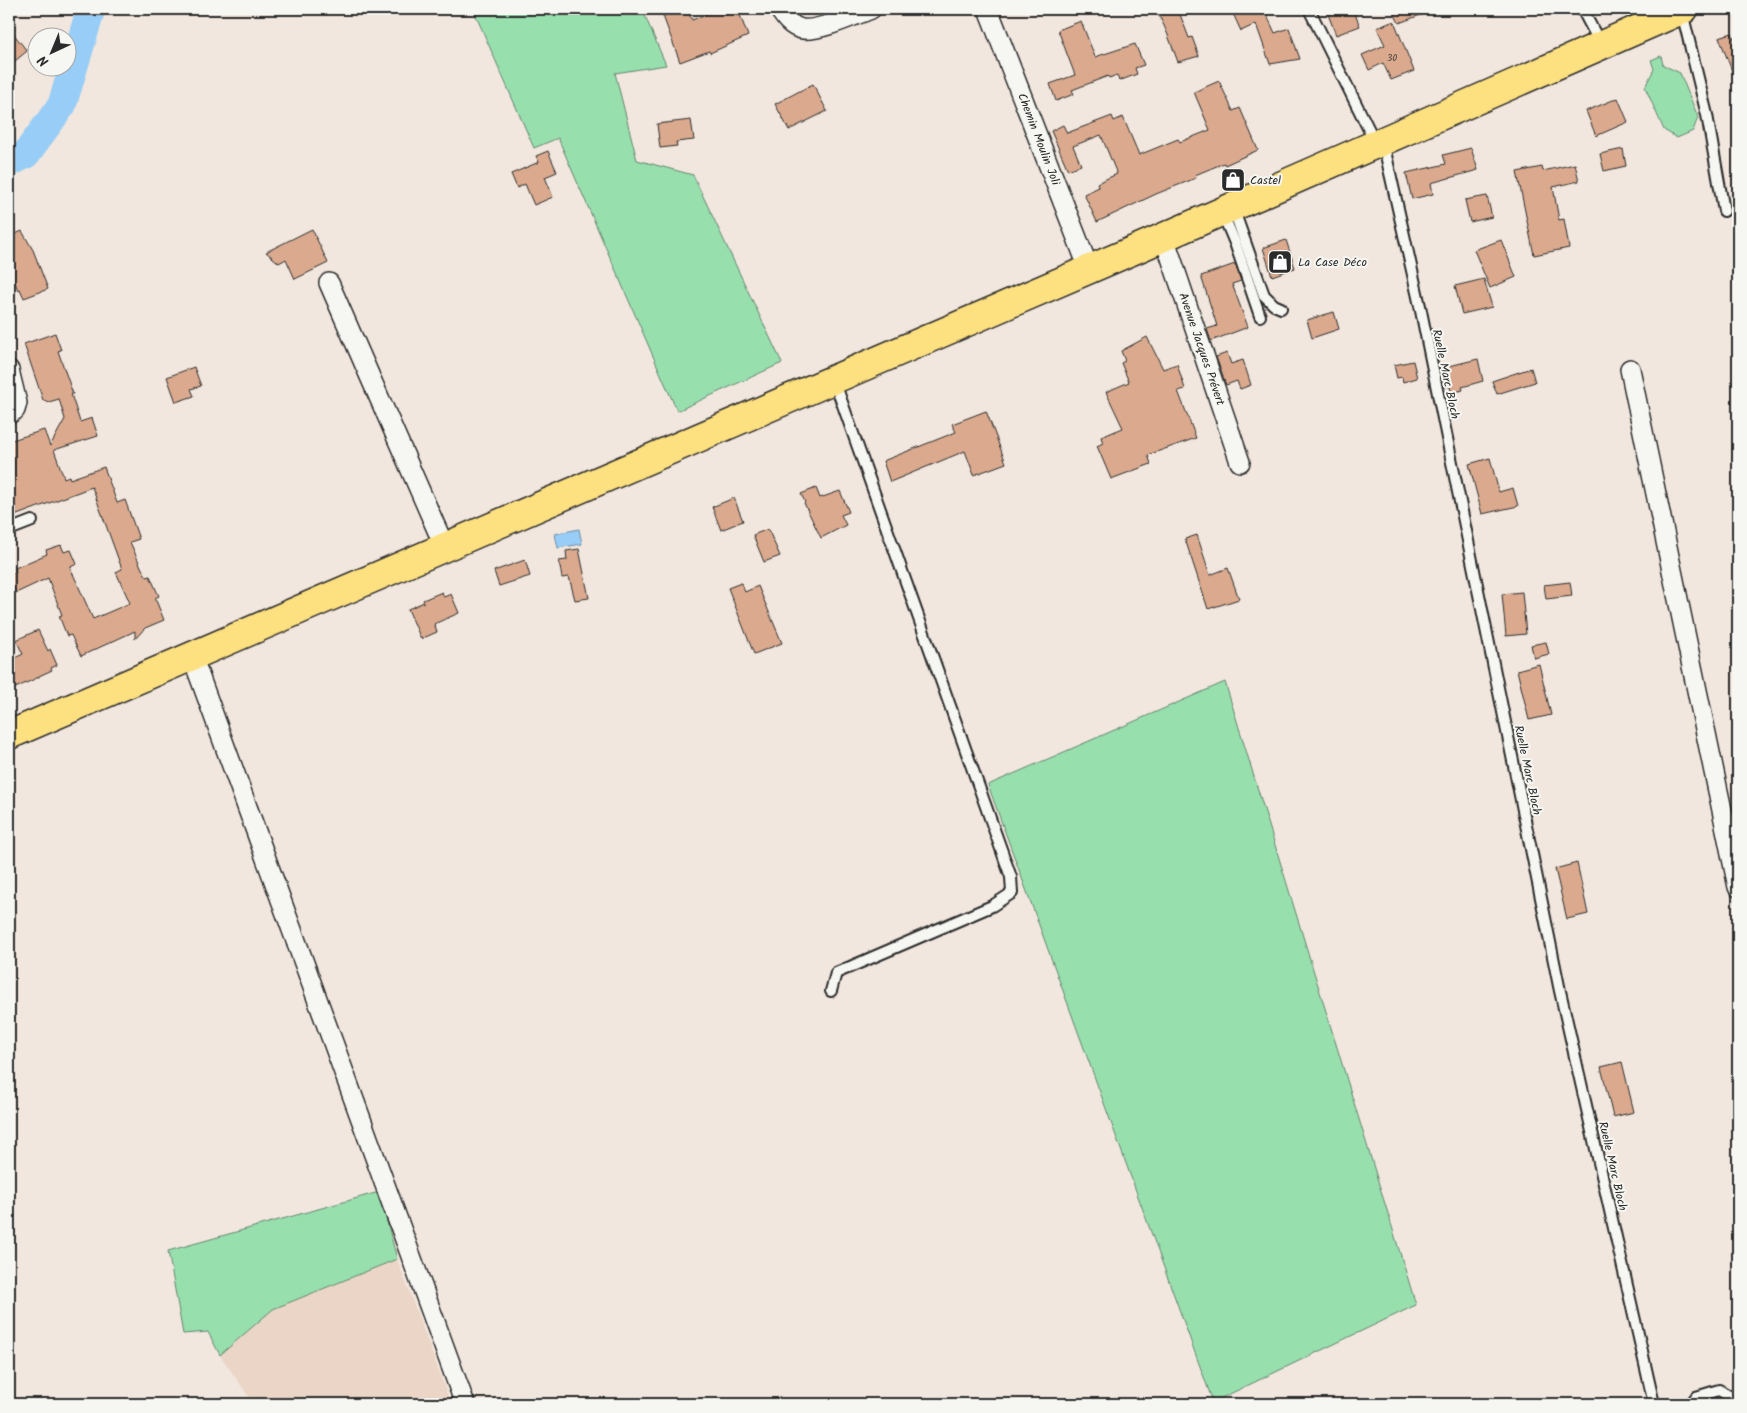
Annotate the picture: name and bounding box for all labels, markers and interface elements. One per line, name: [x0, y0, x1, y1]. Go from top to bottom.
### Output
north arrow: [28, 28, 78, 78]
text: N: [33, 50, 54, 72]
house number: 30: [1387, 50, 1397, 66]
street label: Chemin Moulin Joli: [1012, 90, 1065, 189]
shop icon: Castel: [1220, 167, 1246, 193]
place label: Castel: [1250, 171, 1281, 190]
shop icon: La Case Déco: [1267, 249, 1293, 275]
place label: La Case Déco: [1298, 253, 1367, 272]
street label: Avenue Jacques Prévert: [1173, 290, 1230, 409]
street label: Ruelle Marc Bloch: [1427, 327, 1464, 421]
street label: Ruelle Marc Bloch: [1509, 723, 1546, 817]
street label: Ruelle Marc Bloch: [1593, 1119, 1632, 1213]

